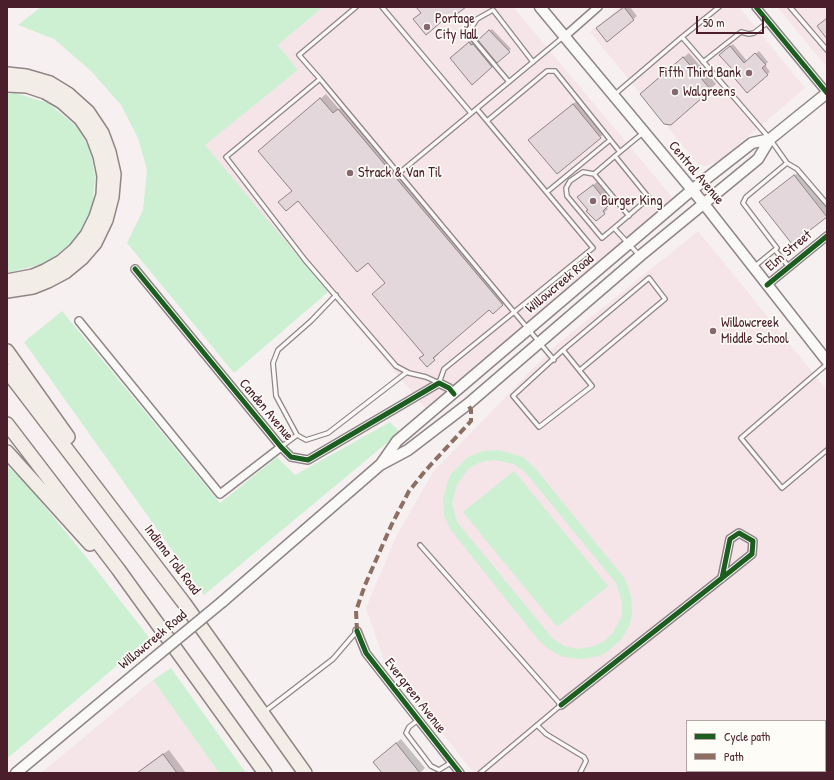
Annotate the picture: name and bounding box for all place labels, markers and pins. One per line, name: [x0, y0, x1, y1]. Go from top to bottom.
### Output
place label: Portage City Hall: [435, 11, 478, 44]
marker: Portage City Hall: [422, 22, 432, 32]
place label: Fifth Third Bank: [659, 65, 741, 81]
marker: Fifth Third Bank: [744, 68, 754, 78]
place label: Walgreens: [683, 84, 735, 100]
marker: Walgreens: [670, 87, 680, 97]
place label: Strack & Van Til: [358, 165, 442, 181]
marker: Strack & Van Til: [345, 168, 355, 178]
place label: Burger King: [601, 193, 663, 209]
marker: Burger King: [588, 196, 598, 206]
place label: Willowcreek Middle School: [721, 315, 789, 348]
marker: Willowcreek Middle School: [708, 326, 718, 336]

